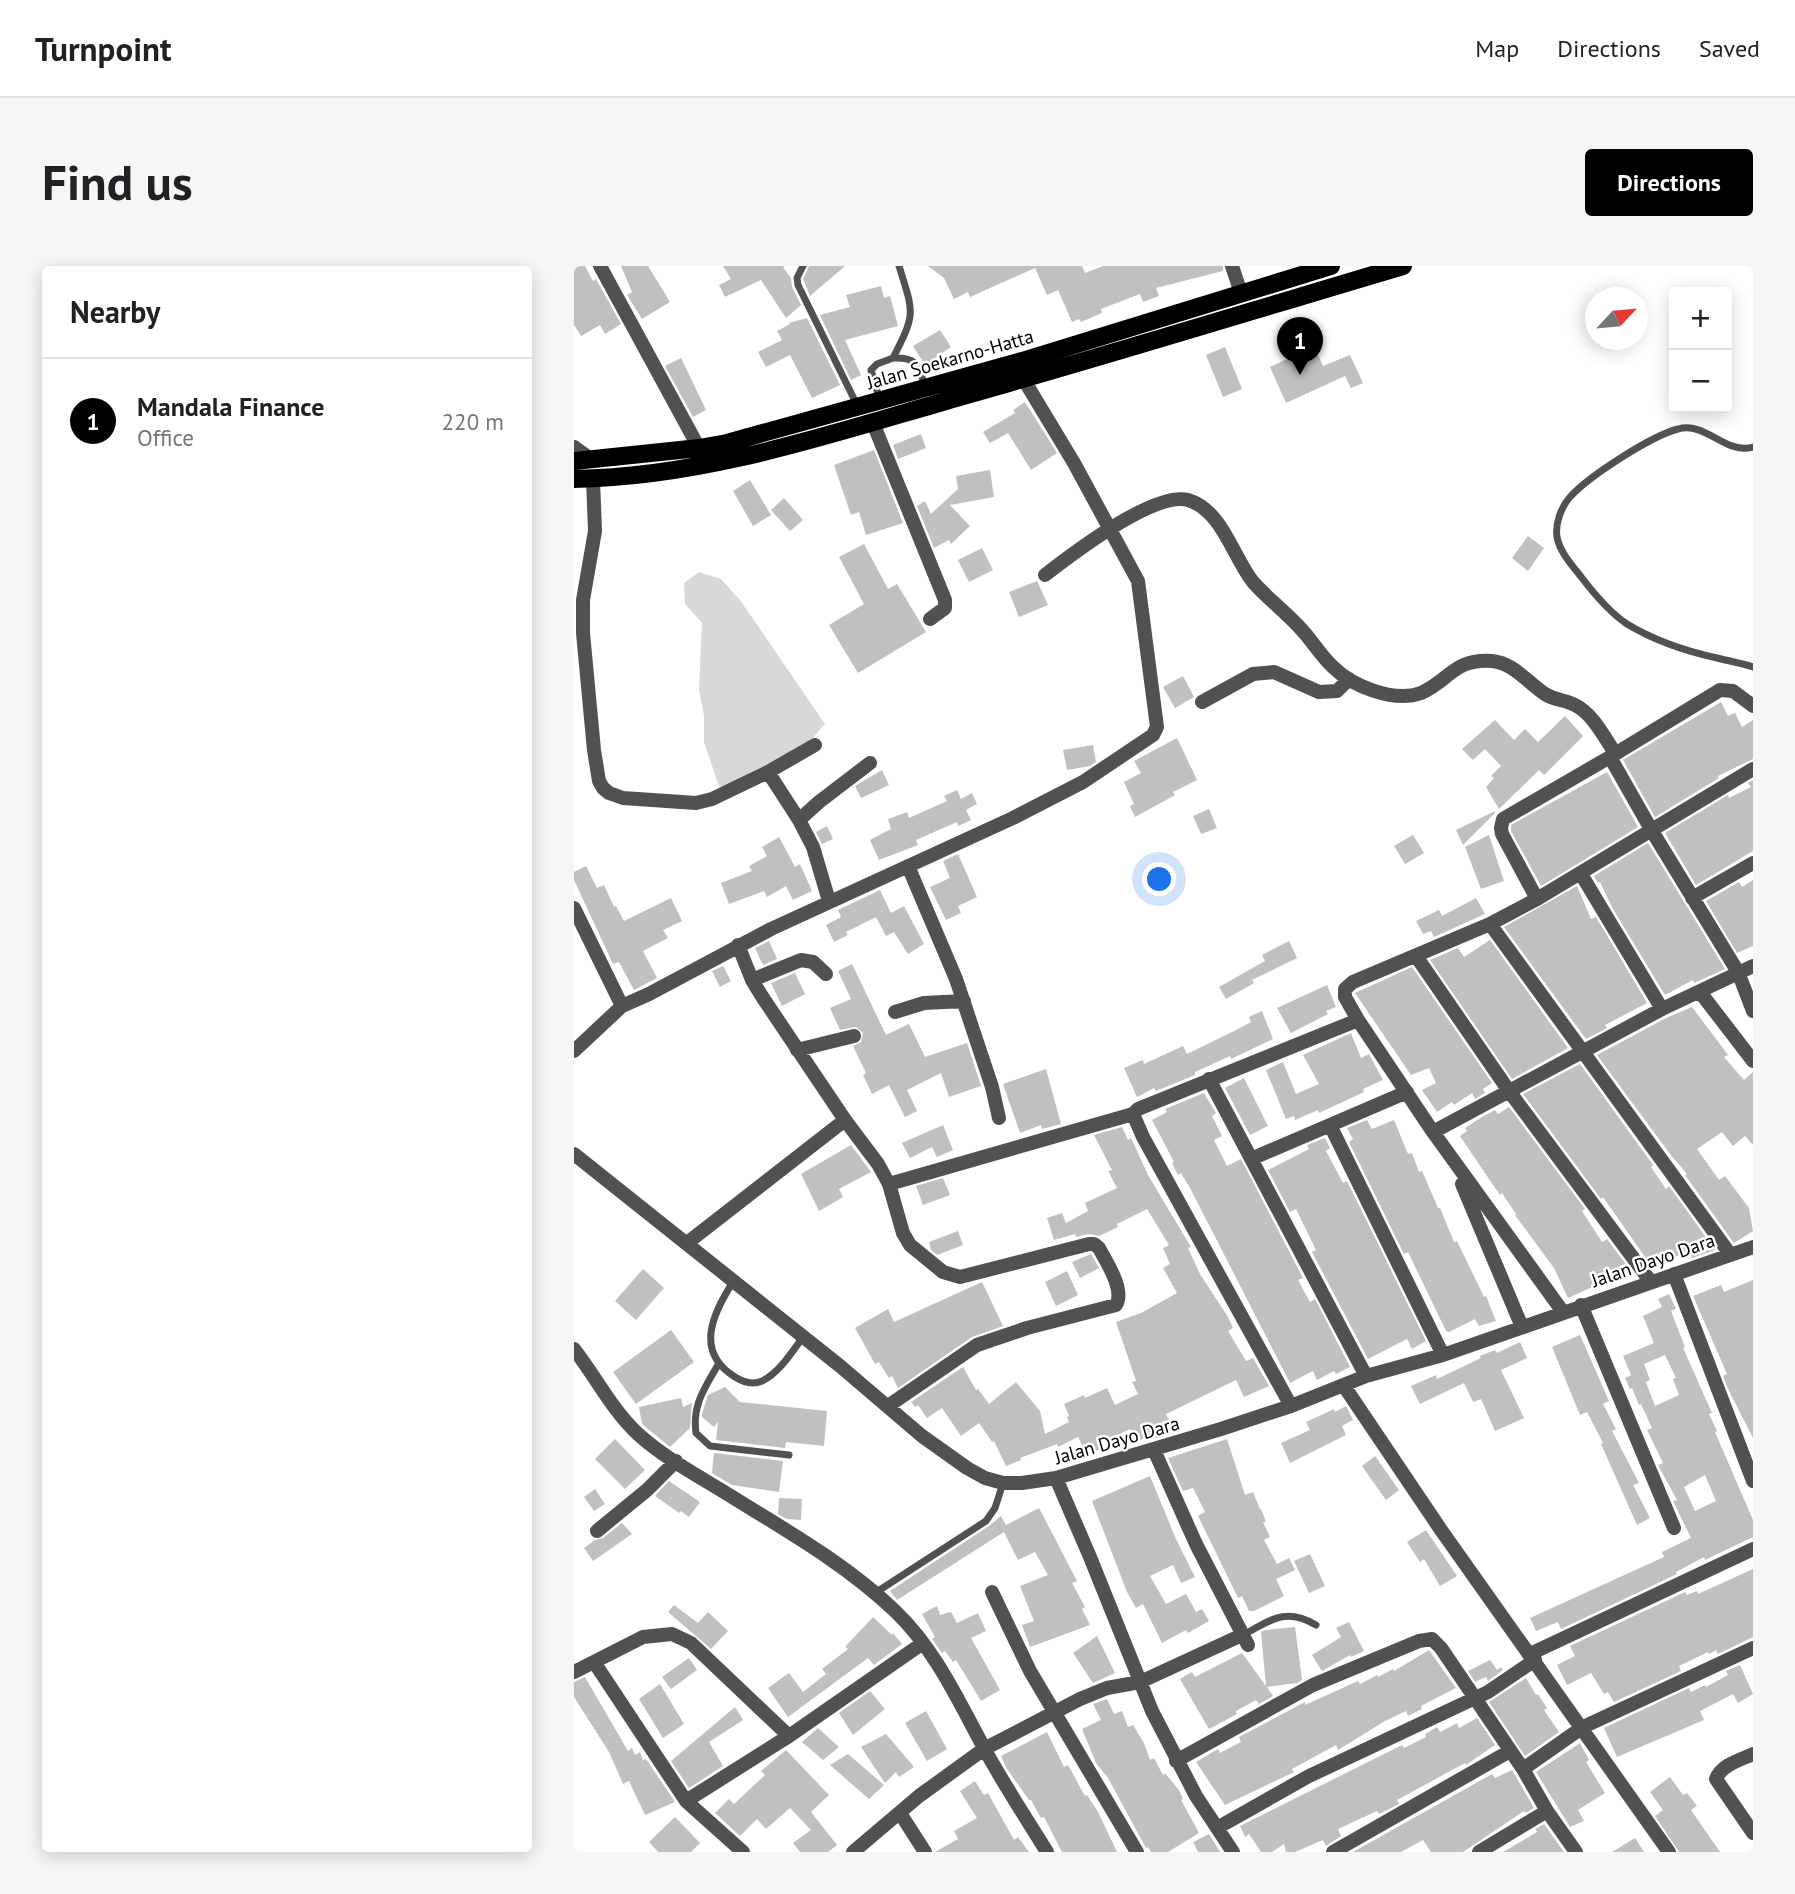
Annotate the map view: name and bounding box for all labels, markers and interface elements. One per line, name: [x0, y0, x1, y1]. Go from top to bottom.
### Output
text: Turnpoint: [35, 27, 172, 70]
text: Map: [1475, 33, 1519, 64]
text: Directions: [1557, 33, 1661, 64]
text: Saved: [1699, 33, 1760, 64]
button: Directions: [1585, 149, 1753, 216]
text: Find us: [42, 150, 193, 214]
north arrow: [1585, 287, 1648, 350]
map controls: [1669, 287, 1732, 413]
button: +: [1669, 287, 1732, 350]
text: Nearby: [70, 292, 160, 331]
pin: 1: [1277, 317, 1323, 375]
street label: Jalan Soekarno-Hatta: [863, 324, 1036, 395]
button: −: [1669, 350, 1732, 413]
text: Mandala Finance: [137, 390, 324, 423]
text: 1: [86, 407, 100, 436]
text: 220 m: [442, 407, 504, 436]
text: Office: [137, 423, 194, 452]
your location: [1142, 862, 1176, 896]
street label: Jalan Dayo Dara: [1587, 1228, 1718, 1293]
street label: Jalan Dayo Dara: [1051, 1411, 1182, 1470]

